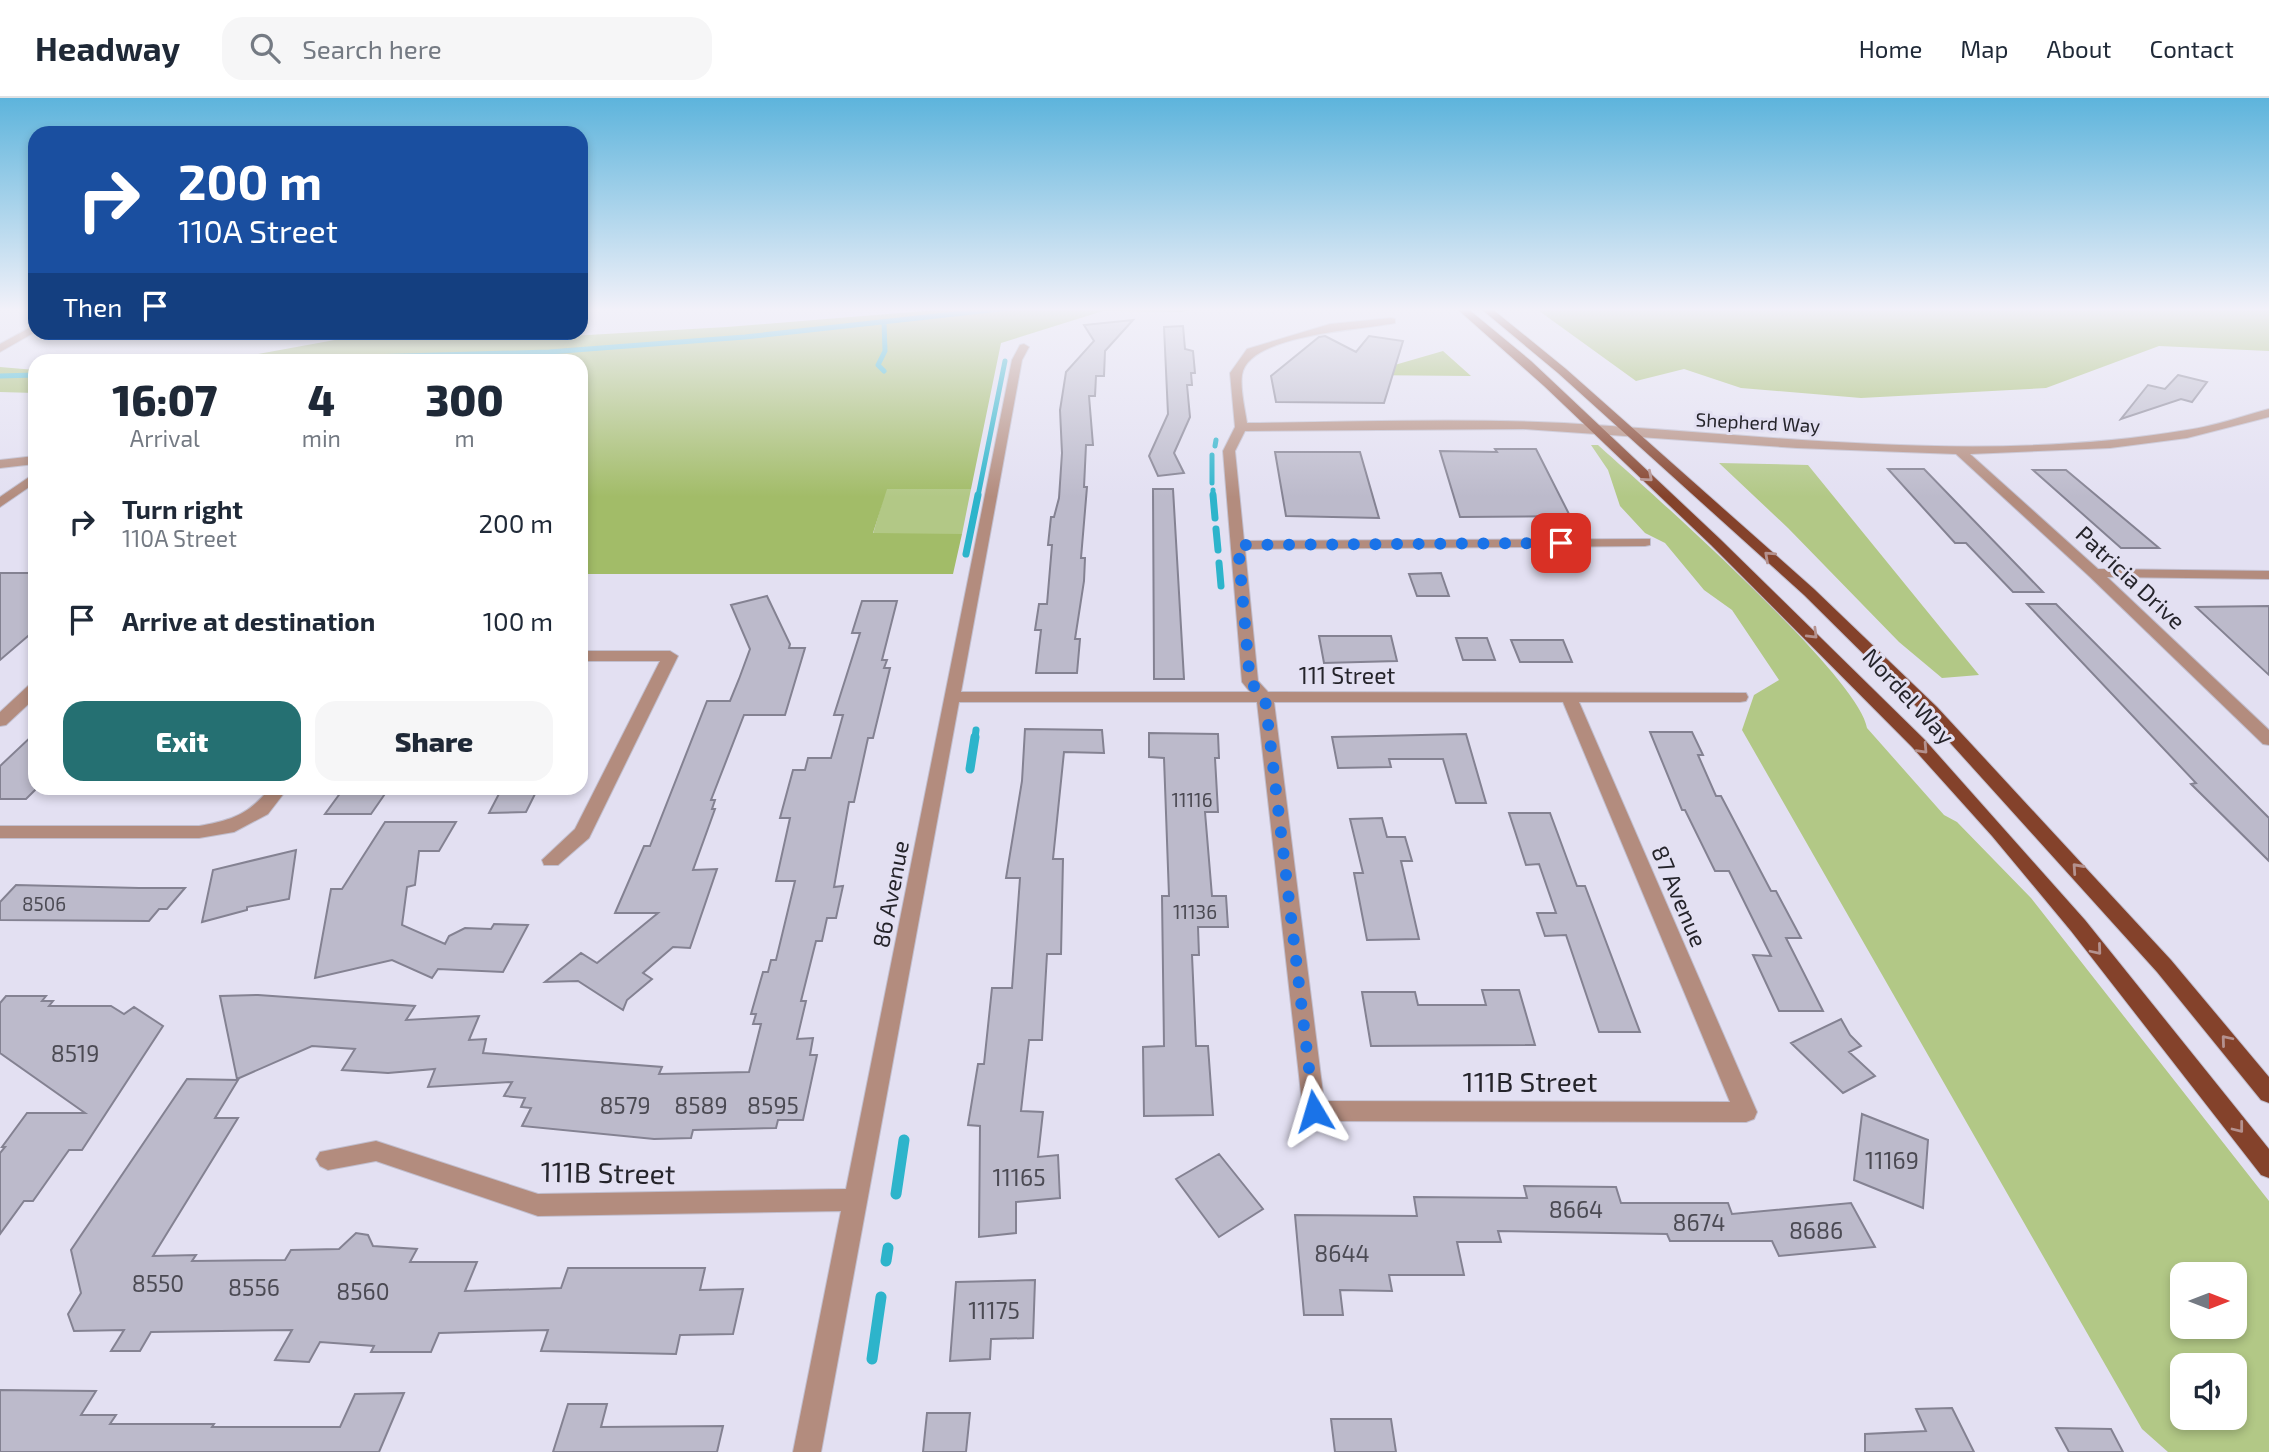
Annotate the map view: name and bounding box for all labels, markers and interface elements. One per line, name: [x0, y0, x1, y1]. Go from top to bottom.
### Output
search box: [222, 17, 712, 80]
text: Headway: [35, 28, 180, 68]
icon: search: [246, 29, 284, 67]
text: Search here: [302, 33, 442, 64]
text: Home: [1859, 34, 1922, 63]
text: Map: [1960, 34, 2008, 63]
text: About: [2046, 34, 2112, 63]
text: Contact: [2150, 34, 2234, 63]
text: 200 m: [178, 151, 322, 210]
icon: right: [63, 154, 154, 245]
text: 110A Street: [178, 211, 338, 249]
icon: arrive: [136, 287, 174, 325]
text: Then: [63, 291, 122, 322]
text: 16:07: [112, 374, 217, 424]
text: 4: [308, 374, 335, 424]
text: 300: [425, 374, 504, 424]
street label: Shepherd Way: [1695, 407, 1821, 437]
text: Arrival: [130, 424, 200, 452]
text: min: [302, 424, 341, 452]
text: m: [454, 424, 475, 452]
one-way arrow: [1640, 469, 1653, 482]
text: Turn right: [122, 493, 243, 524]
icon: right: [63, 503, 101, 541]
text: 200 m: [478, 507, 553, 538]
pin: [1531, 513, 1591, 573]
street label: Patricia Drive: [2071, 519, 2191, 635]
text: 110A Street: [122, 524, 237, 552]
icon: arrive: [1542, 524, 1580, 562]
one-way arrow: [1764, 552, 1777, 564]
icon: arrive: [63, 601, 101, 639]
text: Arrive at destination: [122, 605, 375, 636]
text: 100 m: [483, 605, 553, 636]
one-way arrow: [1805, 626, 1818, 639]
street label: Nordel Way: [1857, 642, 1961, 750]
street label: 111 Street: [1299, 661, 1395, 689]
button: Exit: [63, 701, 301, 781]
button: Share: [315, 701, 553, 781]
one-way arrow: [1914, 741, 1927, 754]
house number: 11116: [1171, 788, 1213, 811]
street label: 86 Avenue: [866, 838, 914, 950]
street label: 87 Avenue: [1646, 841, 1714, 951]
one-way arrow: [2072, 863, 2085, 876]
house number: 8506: [22, 892, 66, 915]
house number: 11136: [1173, 900, 1217, 923]
one-way arrow: [2089, 942, 2101, 955]
one-way arrow: [2222, 1035, 2234, 1048]
house number: 8519: [51, 1039, 99, 1067]
street label: 111B Street: [1463, 1064, 1597, 1098]
position arrow: [1277, 1074, 1351, 1148]
house number: 8579: [599, 1091, 651, 1119]
house number: 8589: [674, 1091, 728, 1119]
house number: 8595: [747, 1091, 799, 1119]
one-way arrow: [2230, 1121, 2243, 1133]
house number: 11169: [1865, 1146, 1919, 1174]
street label: 111B Street: [540, 1154, 676, 1190]
house number: 11165: [993, 1163, 1045, 1191]
house number: 8664: [1549, 1195, 1603, 1223]
house number: 8674: [1672, 1208, 1726, 1236]
house number: 8686: [1789, 1216, 1843, 1244]
house number: 8644: [1314, 1239, 1370, 1267]
north arrow: [2170, 1262, 2247, 1339]
map controls: [2170, 1262, 2247, 1430]
house number: 8550: [132, 1269, 184, 1297]
house number: 8556: [228, 1273, 280, 1301]
house number: 8560: [336, 1277, 390, 1305]
house number: 11175: [968, 1296, 1020, 1324]
button: sound: [2170, 1353, 2247, 1430]

